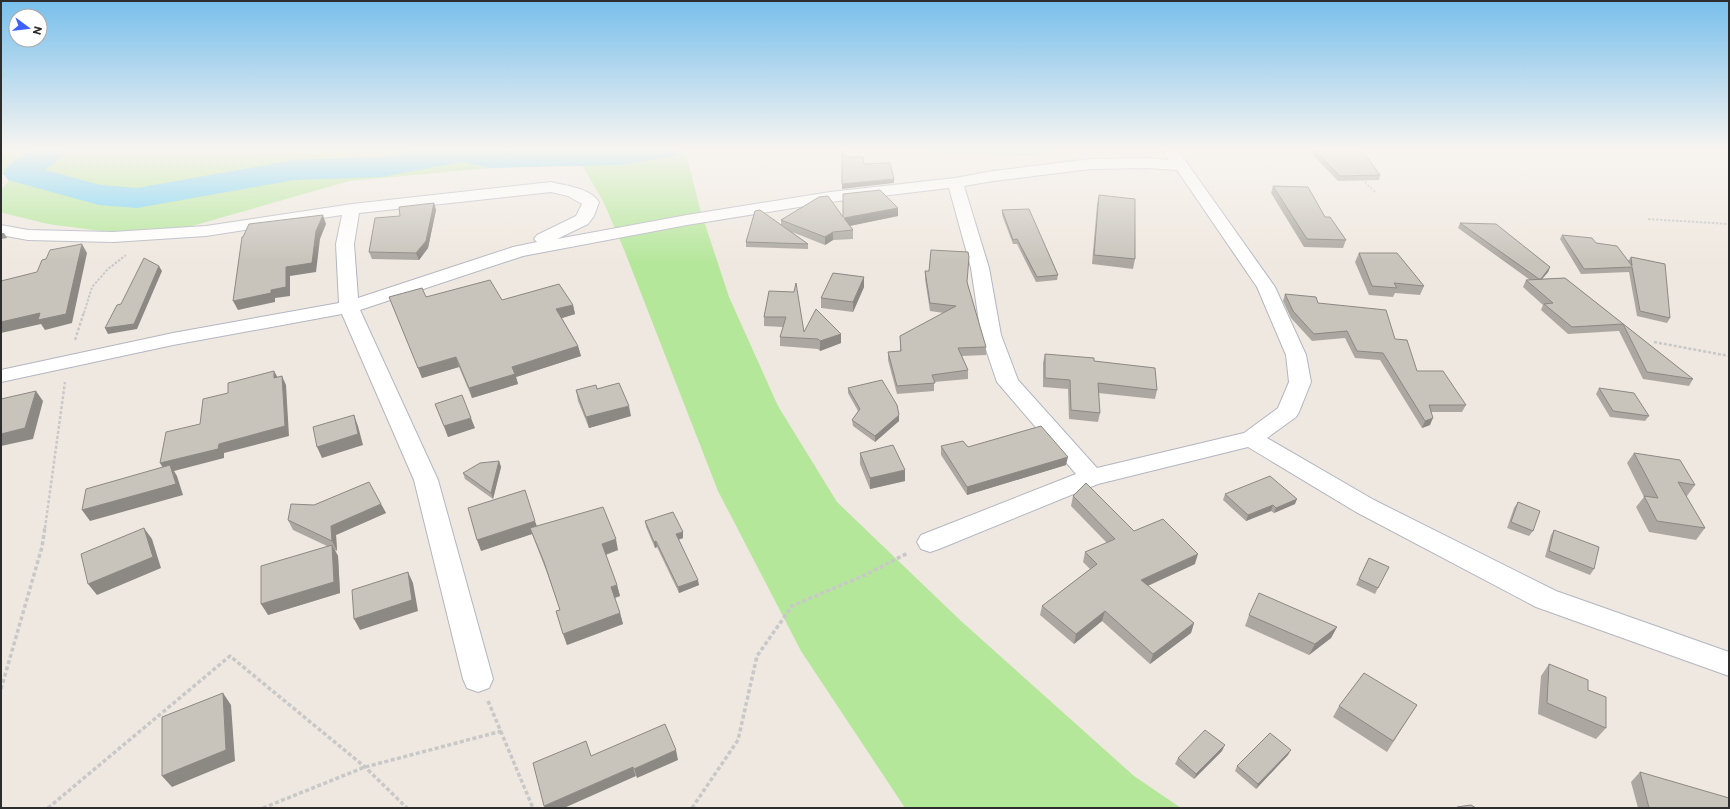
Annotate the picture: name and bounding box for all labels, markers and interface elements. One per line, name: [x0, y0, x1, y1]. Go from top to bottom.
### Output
north arrow: [8, 8, 48, 48]
text: N: [31, 25, 45, 36]

